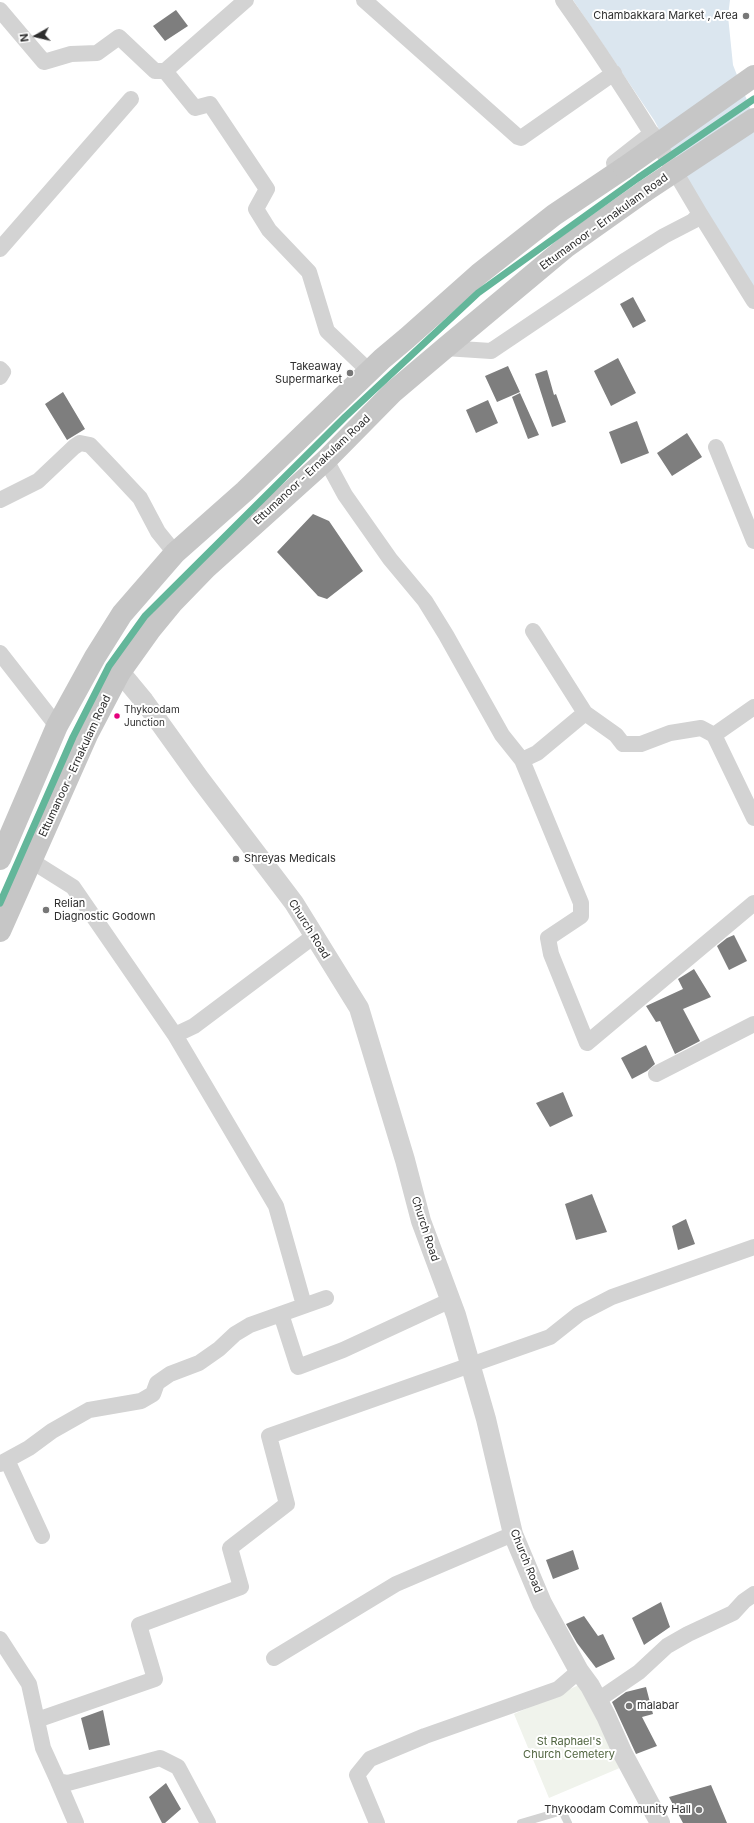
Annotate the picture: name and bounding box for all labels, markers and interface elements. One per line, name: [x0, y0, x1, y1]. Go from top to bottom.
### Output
place label: Chambakkara Market , Area: [593, 9, 738, 23]
marker: Chambakkara Market , Area: [741, 11, 751, 21]
north arrow: [16, 16, 56, 56]
text: N: [17, 33, 32, 43]
street label: Ettumanoor - Ernakulam Road: [537, 171, 671, 273]
place label: Takeaway Supermarket: [275, 360, 342, 386]
marker: Takeaway Supermarket: [345, 368, 355, 378]
street label: Ettumanoor - Ernakulam Road: [251, 412, 373, 528]
street label: Ettumanoor - Ernakulam Road: [36, 693, 114, 839]
place label: Thykoodam Junction: [124, 704, 180, 728]
marker: Thykoodam Junction: [112, 711, 122, 721]
place label: Shreyas Medicals: [244, 852, 336, 866]
marker: Shreyas Medicals: [231, 854, 241, 864]
place label: Relian Diagnostic Godown: [54, 897, 156, 923]
street label: Church Road: [286, 897, 332, 961]
marker: Relian Diagnostic Godown: [41, 905, 51, 915]
street label: Church Road: [408, 1195, 442, 1263]
street label: Church Road: [507, 1527, 545, 1595]
place label: malabar: [637, 1699, 679, 1713]
marker: malabar: [624, 1701, 634, 1711]
park label: St Raphael's Church Cemetery: [523, 1735, 615, 1761]
place label: Thykoodam Community Hall: [544, 1803, 691, 1817]
marker: Thykoodam Community Hall: [694, 1805, 704, 1815]

